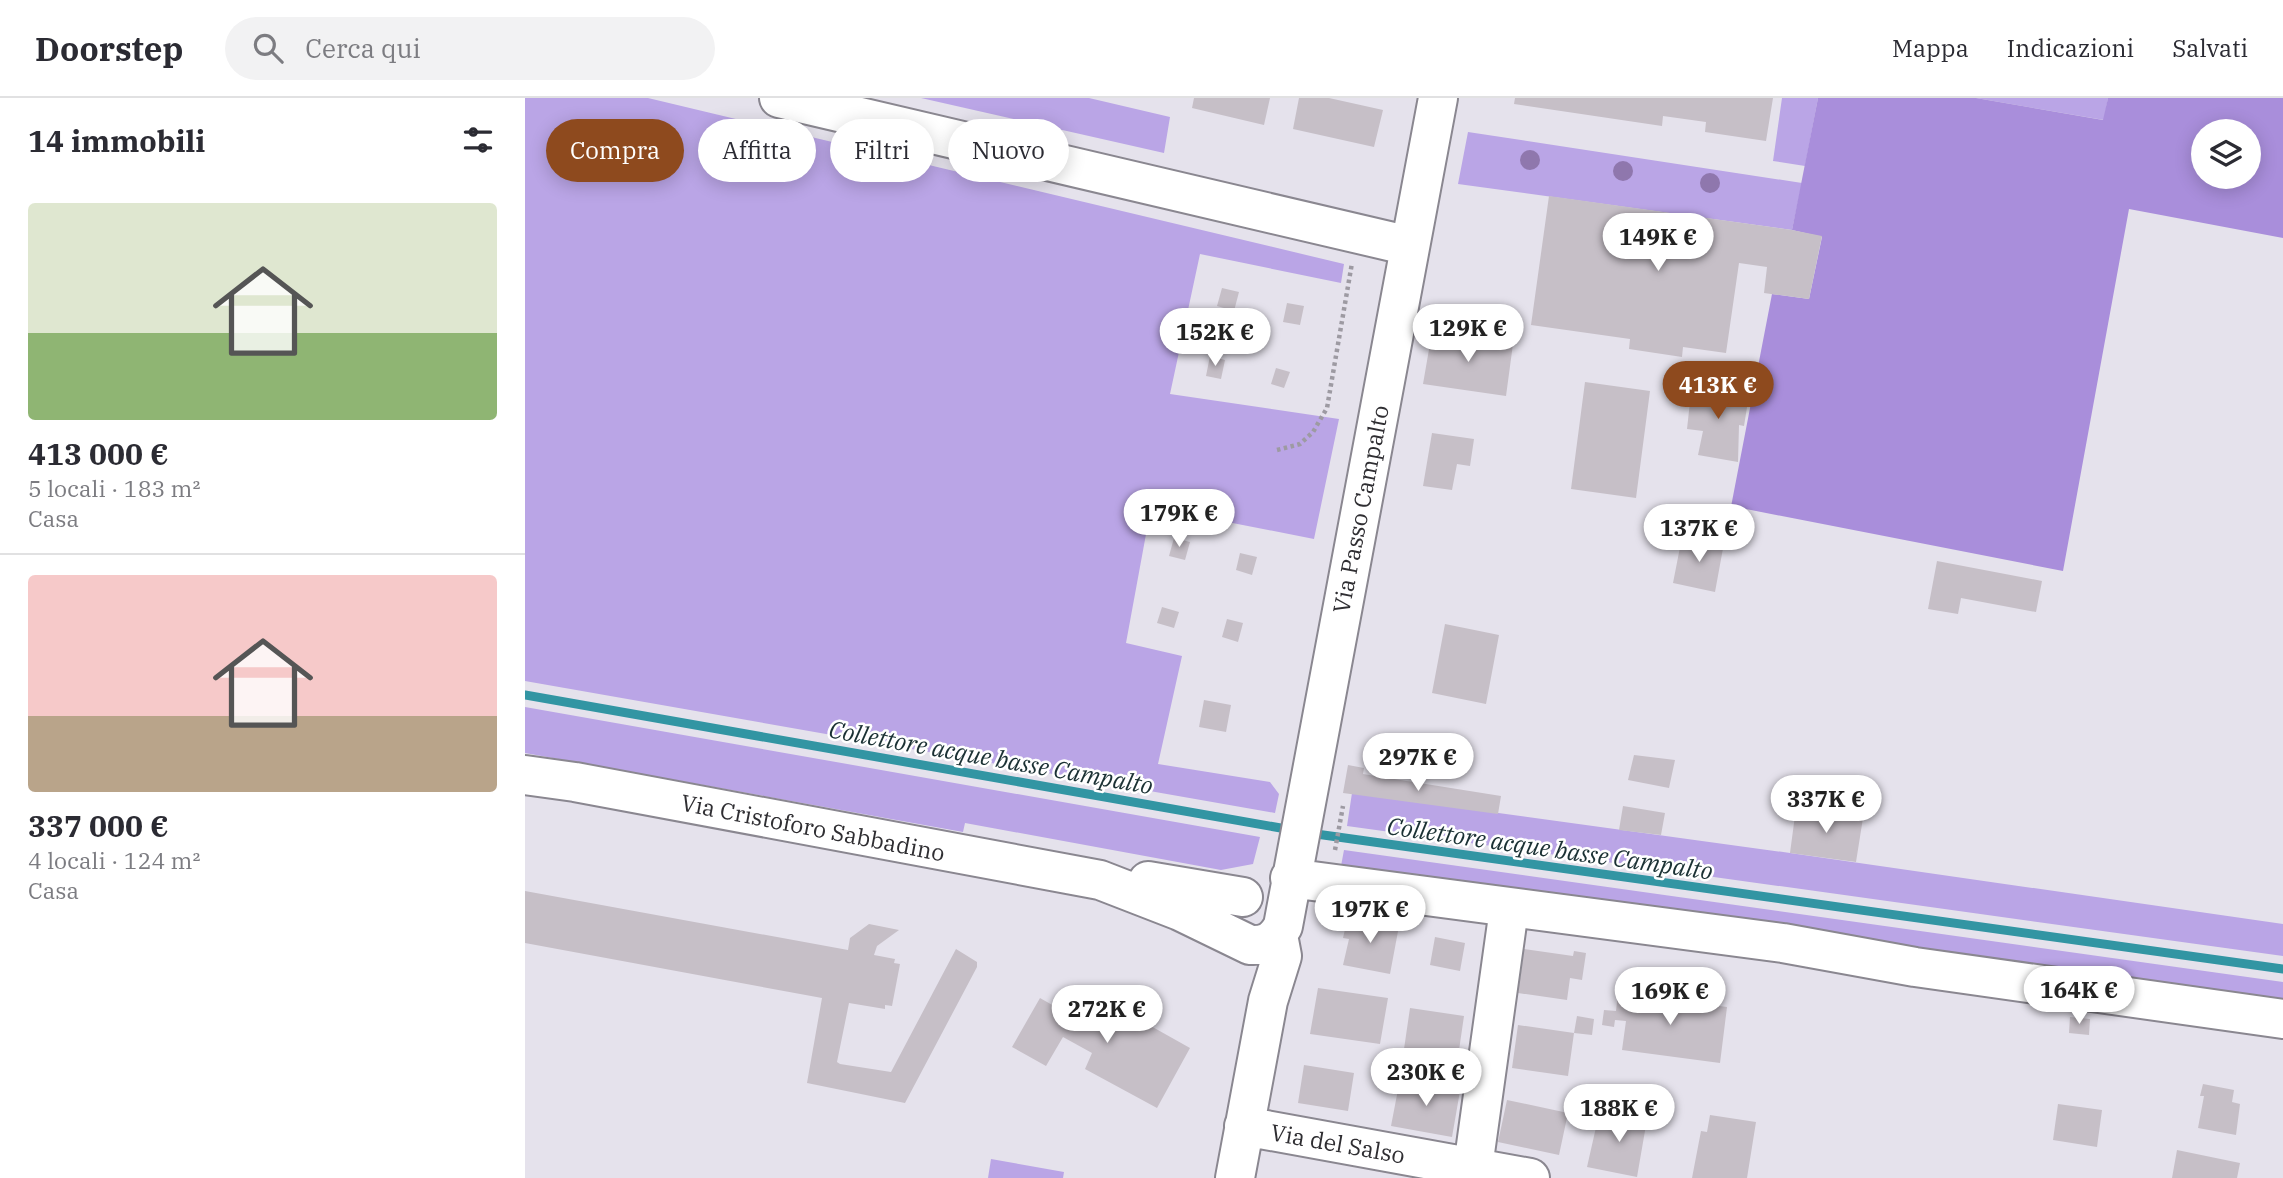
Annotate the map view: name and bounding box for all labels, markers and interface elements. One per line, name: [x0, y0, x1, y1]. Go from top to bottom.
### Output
search box: [225, 17, 715, 80]
text: Doorstep: [35, 27, 183, 70]
icon: search: [249, 29, 287, 67]
text: Cerca qui: [305, 31, 421, 65]
text: Mappa: [1892, 32, 1969, 64]
text: Indicazioni: [2007, 32, 2134, 64]
text: Salvati: [2172, 32, 2248, 64]
chip: Compra: [546, 119, 684, 182]
chip: Affitta: [698, 119, 816, 182]
chip: Filtri: [830, 119, 934, 182]
chip: Nuovo: [948, 119, 1069, 182]
map controls: [2191, 119, 2261, 189]
button: layers: [2191, 119, 2261, 189]
text: 14 immobili: [28, 121, 205, 160]
icon: filters: [459, 121, 497, 159]
pin: 149K €: [1601, 214, 1715, 273]
text: 149K €: [1619, 221, 1697, 251]
icon: home: [200, 248, 326, 374]
pin: 129K €: [1411, 304, 1525, 364]
pin: 152K €: [1158, 308, 1272, 368]
text: 129K €: [1429, 312, 1507, 342]
text: 152K €: [1176, 316, 1254, 346]
pin: 413K €: [1661, 362, 1775, 421]
text: 413K €: [1679, 369, 1757, 399]
street label: Via Passo Campalto: [1325, 402, 1395, 616]
text: 413 000 €: [28, 434, 169, 473]
text: 5 locali · 183 m²: [28, 473, 200, 503]
pin: 179K €: [1122, 490, 1236, 549]
text: 179K €: [1140, 497, 1218, 527]
text: Casa: [28, 503, 79, 533]
pin: 137K €: [1642, 504, 1756, 564]
text: 137K €: [1660, 512, 1738, 542]
icon: home: [200, 620, 326, 746]
water label: Collettore acque basse Campalto: [826, 713, 1156, 801]
pin: 297K €: [1361, 734, 1475, 793]
text: 297K €: [1379, 741, 1457, 771]
pin: 337K €: [1769, 776, 1883, 835]
text: 337K €: [1787, 783, 1865, 813]
street label: Via Cristoforo Sabbadino: [678, 787, 948, 867]
text: 337 000 €: [28, 806, 169, 845]
water label: Collettore acque basse Campalto: [1385, 809, 1715, 887]
text: 4 locali · 124 m²: [28, 845, 200, 875]
text: Casa: [28, 875, 79, 905]
pin: 197K €: [1313, 886, 1427, 945]
text: 197K €: [1331, 893, 1409, 923]
pin: 164K €: [2022, 967, 2136, 1026]
pin: 169K €: [1613, 968, 1727, 1027]
text: 164K €: [2040, 974, 2118, 1004]
text: 169K €: [1631, 975, 1709, 1005]
pin: 272K €: [1050, 986, 1164, 1045]
text: 272K €: [1068, 993, 1146, 1023]
pin: 230K €: [1369, 1048, 1483, 1108]
text: 230K €: [1387, 1056, 1465, 1086]
pin: 188K €: [1562, 1084, 1676, 1144]
text: 188K €: [1580, 1092, 1658, 1122]
street label: Via del Salso: [1269, 1116, 1407, 1170]

